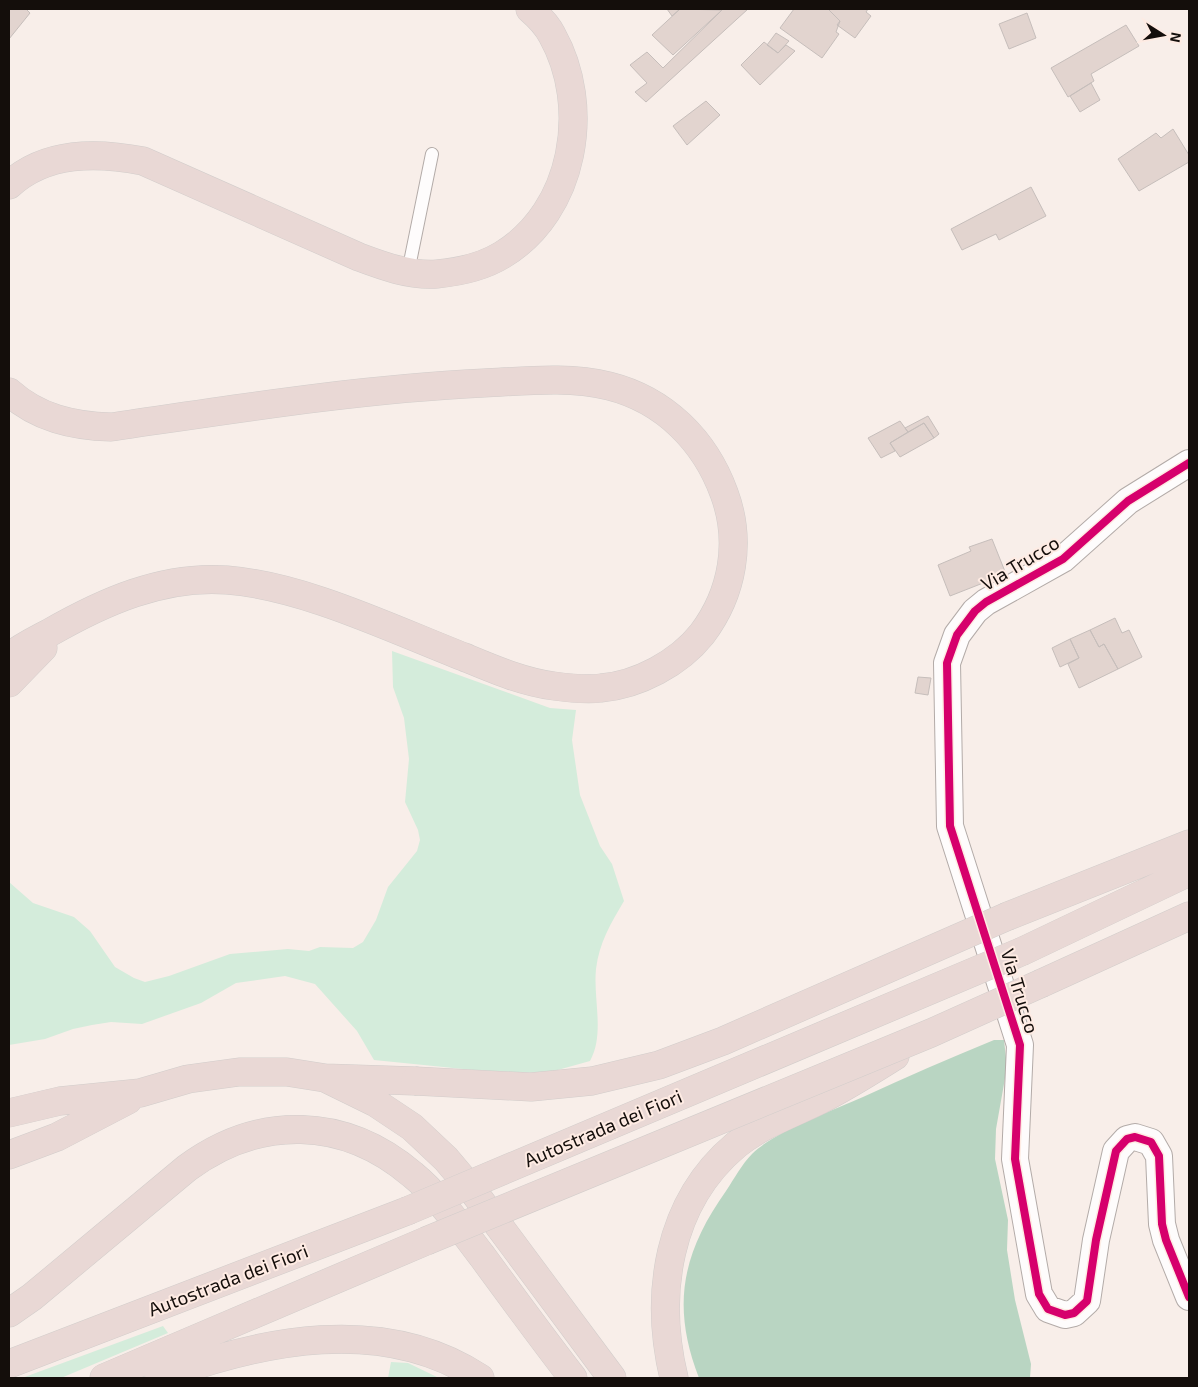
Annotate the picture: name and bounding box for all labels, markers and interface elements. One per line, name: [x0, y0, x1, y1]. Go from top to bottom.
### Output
north arrow: [1138, 10, 1188, 60]
text: N: [1167, 31, 1186, 44]
street label: Via Trucco: [976, 530, 1063, 595]
street label: Via Trucco: [997, 946, 1044, 1036]
street label: Autostrada dei Fiori: [520, 1084, 685, 1171]
street label: Autostrada dei Fiori: [145, 1238, 311, 1321]

